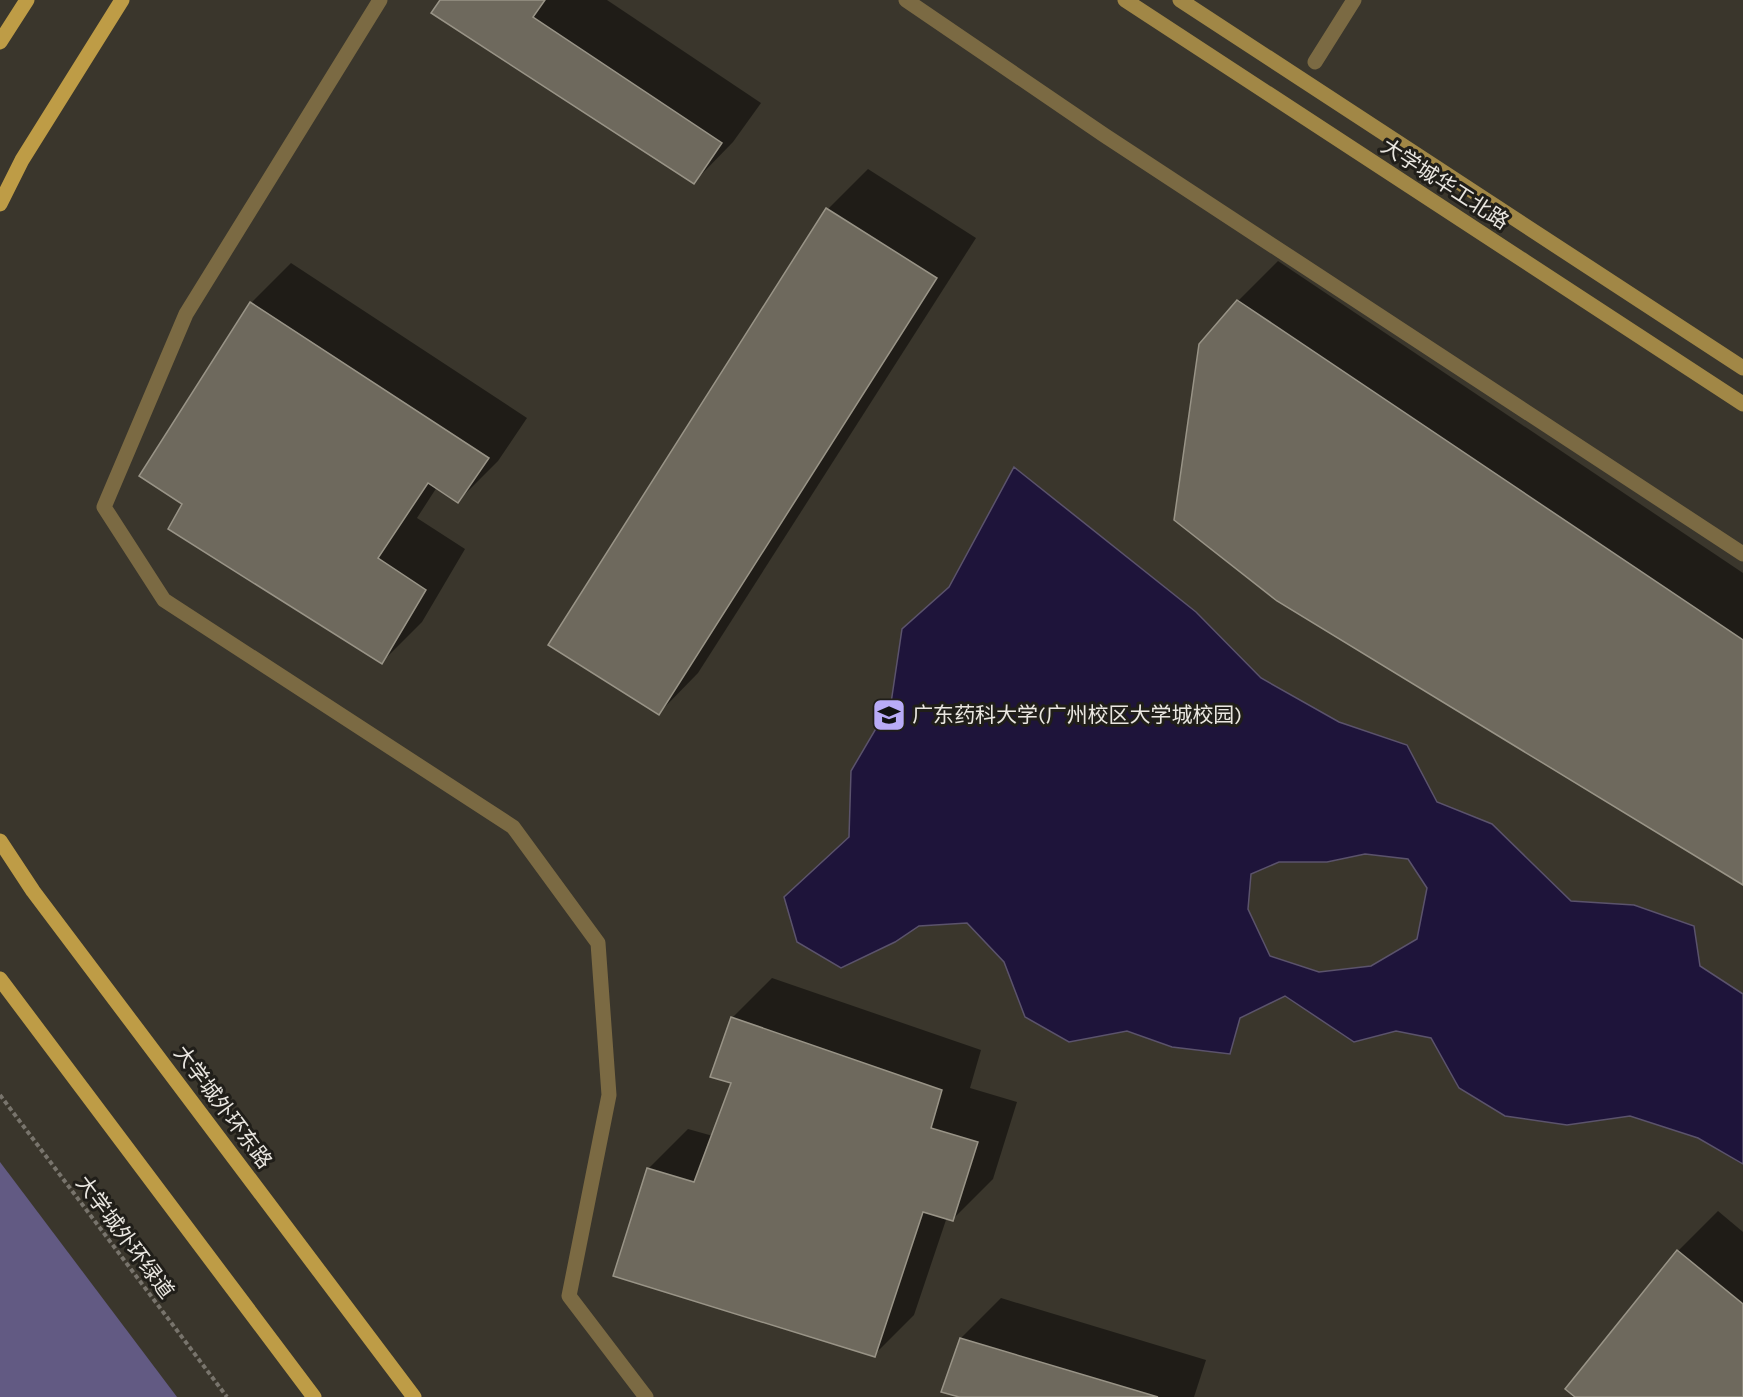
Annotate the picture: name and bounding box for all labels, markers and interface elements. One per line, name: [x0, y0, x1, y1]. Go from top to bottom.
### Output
street label: 大学城华工北路: [1377, 134, 1513, 234]
school or university icon: 广东药科大学(广州校区大学城校园): [871, 697, 907, 733]
place label: 广东药科大学(广州校区大学城校园): [912, 703, 1242, 727]
street label: 大学城外环东路: [169, 1041, 277, 1173]
street label: 大学城外环绿道: [71, 1171, 179, 1303]

